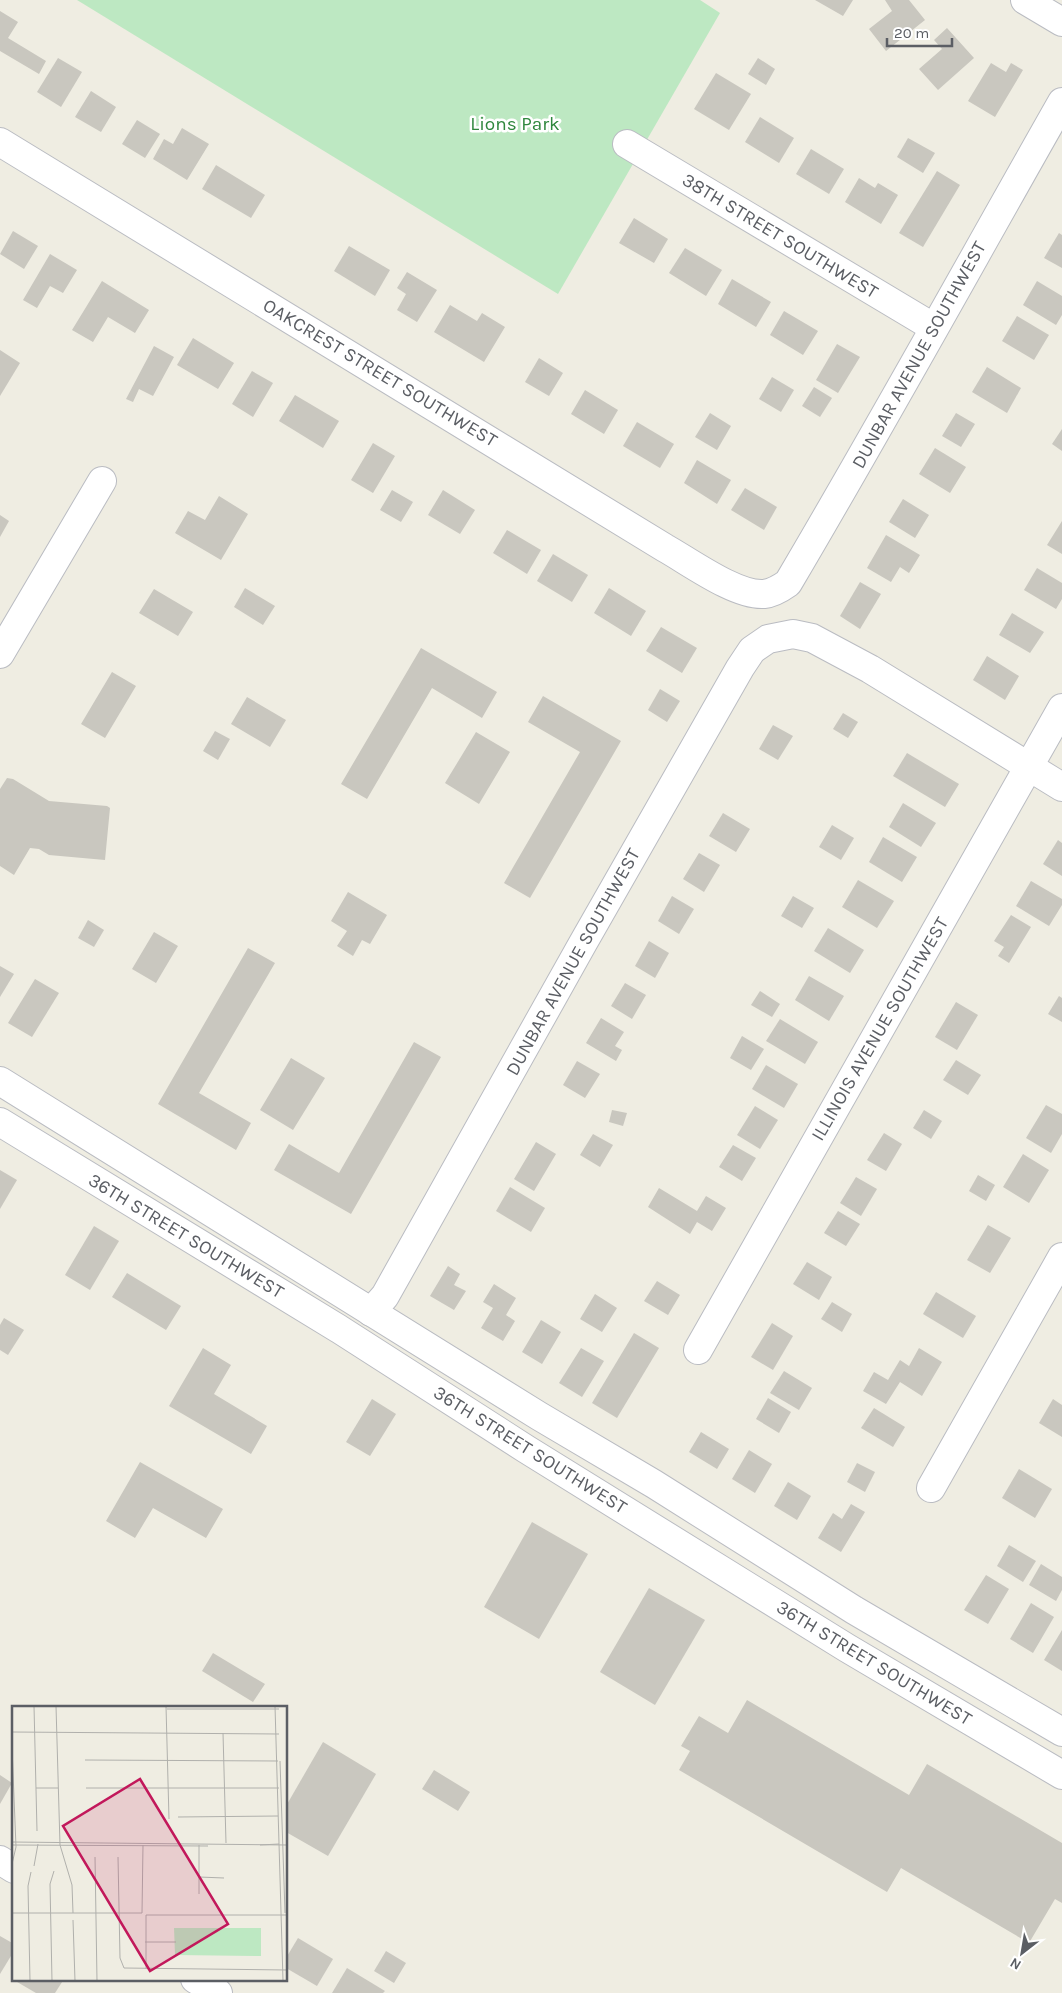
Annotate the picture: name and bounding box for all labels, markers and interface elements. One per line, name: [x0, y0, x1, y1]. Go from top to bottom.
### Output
scale bar: [887, 15, 952, 47]
text: 20 m: [894, 24, 929, 42]
park label: Lions Park: [470, 113, 560, 135]
street label: 38TH STREET SOUTHWEST: [678, 169, 882, 304]
street label: DUNBAR AVENUE SOUTHWEST: [847, 237, 991, 472]
street label: OAKCREST STREET SOUTHWEST: [259, 294, 501, 452]
street label: DUNBAR AVENUE SOUTHWEST: [501, 844, 645, 1079]
street label: ILLINOIS AVENUE SOUTHWEST: [807, 913, 953, 1145]
street label: 36TH STREET SOUTHWEST: [84, 1169, 288, 1303]
street label: 36TH STREET SOUTHWEST: [429, 1381, 631, 1519]
street label: 36TH STREET SOUTHWEST: [772, 1596, 976, 1730]
inset map: [12, 1706, 288, 1980]
north arrow: [997, 1928, 1047, 1978]
text: N: [1007, 1954, 1024, 1974]

